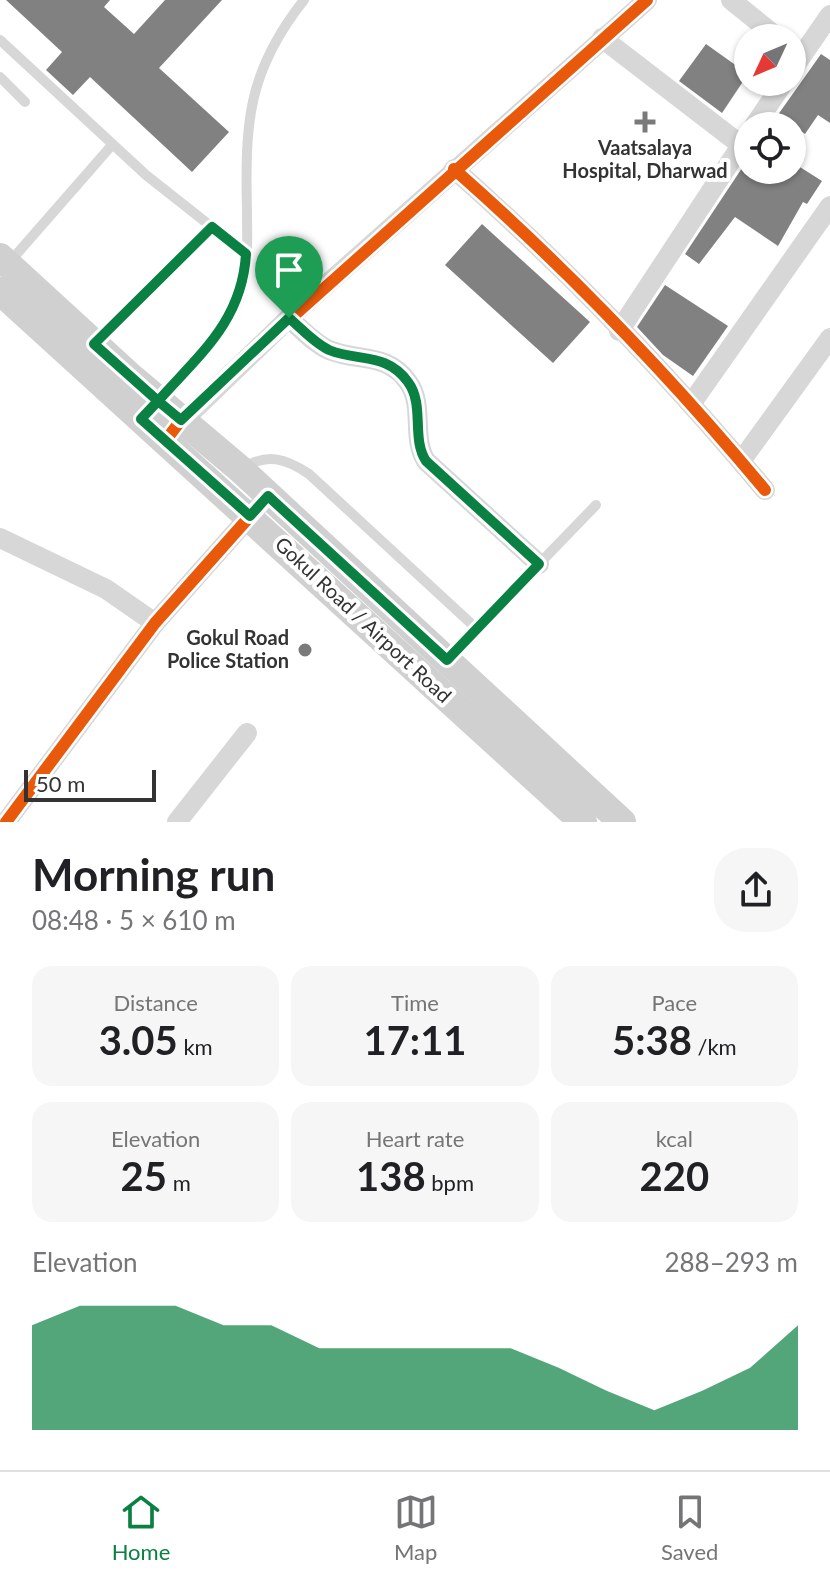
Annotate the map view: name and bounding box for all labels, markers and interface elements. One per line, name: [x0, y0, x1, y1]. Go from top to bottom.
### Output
north arrow: [734, 24, 806, 96]
map controls: [734, 24, 806, 184]
marker: Vaatsalaya Hospital, Dharwad: [634, 111, 656, 133]
button: locate: [734, 112, 806, 184]
place label: Vaatsalaya Hospital, Dharwad: [562, 135, 728, 182]
pin: [255, 236, 323, 318]
icon: arrive: [267, 248, 311, 292]
street label: Gokul Road / Airport Road: [271, 531, 457, 707]
place label: Gokul Road Police Station: [167, 625, 289, 672]
marker: Gokul Road Police Station: [296, 641, 314, 659]
scale bar: [24, 766, 156, 802]
text: 50 m: [36, 770, 85, 797]
text: Morning run: [32, 848, 275, 900]
button: share: [714, 848, 798, 932]
text: 08:48 · 5 × 610 m: [32, 904, 236, 936]
text: Distance: [113, 989, 198, 1016]
text: Time: [391, 989, 439, 1016]
text: Pace: [651, 989, 697, 1016]
text: 3.05: [99, 1016, 178, 1064]
text: 17:11: [363, 1016, 467, 1064]
text: 5:38: [612, 1016, 692, 1064]
text: km: [178, 1033, 213, 1060]
text: /km: [692, 1033, 737, 1060]
text: Elevation: [111, 1125, 200, 1152]
text: Heart rate: [366, 1125, 464, 1152]
text: kcal: [656, 1125, 693, 1152]
text: 25: [121, 1152, 167, 1200]
text: 138: [356, 1152, 426, 1200]
text: 220: [640, 1152, 709, 1200]
text: m: [167, 1169, 191, 1196]
text: bpm: [426, 1169, 474, 1196]
text: Elevation: [32, 1246, 138, 1278]
text: 288–293 m: [664, 1246, 798, 1278]
tab: Home: [112, 1490, 170, 1565]
tab: Map: [394, 1490, 438, 1565]
tab: Saved: [661, 1490, 718, 1565]

